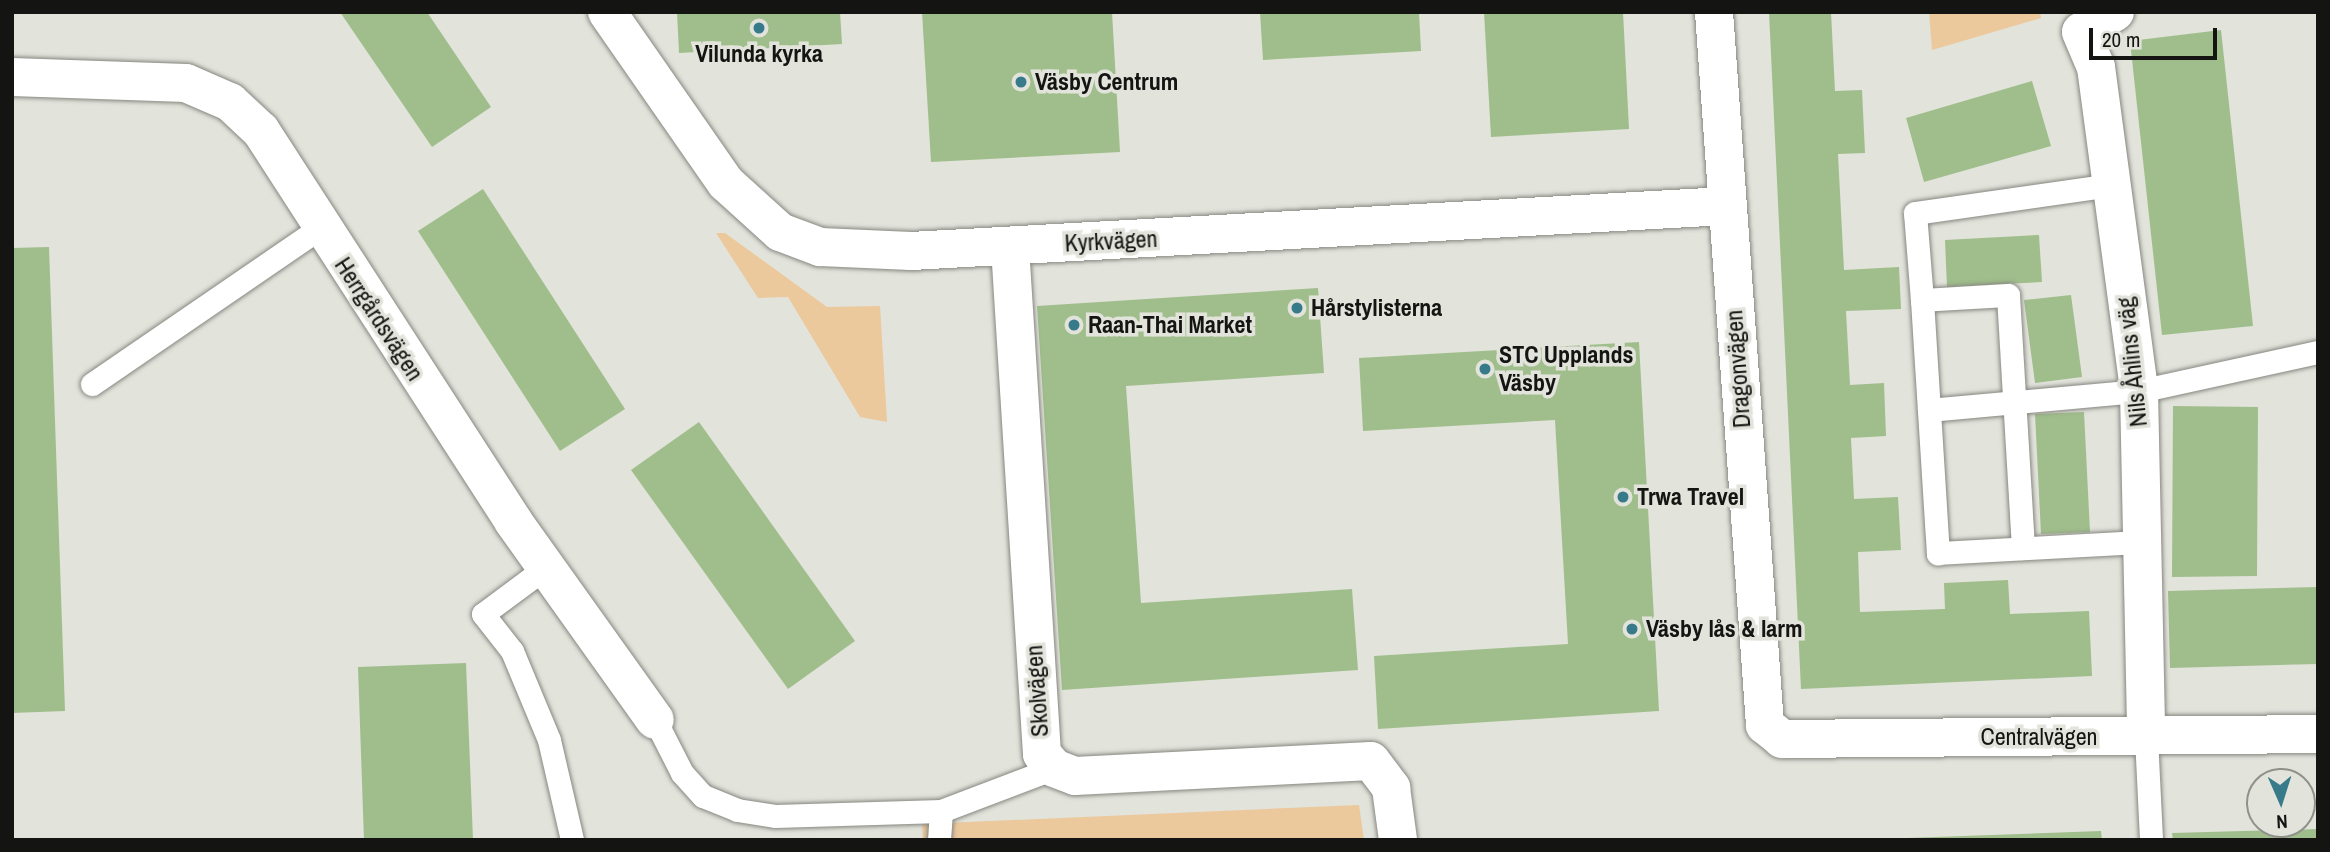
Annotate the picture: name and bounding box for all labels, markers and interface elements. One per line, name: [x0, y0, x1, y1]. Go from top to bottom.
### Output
scale bar: [2092, 14, 2220, 58]
marker: Vilunda kyrka: [751, 20, 767, 36]
text: 20 m: [2102, 25, 2140, 54]
place label: Vilunda kyrka: [695, 40, 823, 68]
place label: Väsby Centrum: [1035, 68, 1178, 96]
marker: Väsby Centrum: [1013, 74, 1029, 90]
street label: Kyrkvägen: [1064, 224, 1158, 258]
street label: Herrgårdsvägen: [328, 252, 430, 386]
place label: Hårstylisterna: [1311, 294, 1442, 322]
street label: Nils Åhlins väg: [2111, 295, 2153, 429]
marker: Hårstylisterna: [1289, 300, 1305, 316]
street label: Dragonvägen: [1720, 309, 1756, 429]
place label: Raan-Thai Market: [1088, 311, 1252, 339]
marker: Raan-Thai Market: [1066, 317, 1082, 333]
place label: STC Upplands Väsby: [1499, 341, 1633, 397]
marker: STC Upplands Väsby: [1477, 361, 1493, 377]
place label: Trwa Travel: [1637, 483, 1744, 511]
marker: Trwa Travel: [1615, 489, 1631, 505]
place label: Väsby lås & larm: [1646, 615, 1802, 643]
marker: Väsby lås & larm: [1624, 621, 1640, 637]
street label: Skolvägen: [1019, 644, 1055, 738]
street label: Centralvägen: [1980, 723, 2098, 751]
north arrow: [2246, 768, 2316, 838]
text: N: [2276, 809, 2288, 835]

